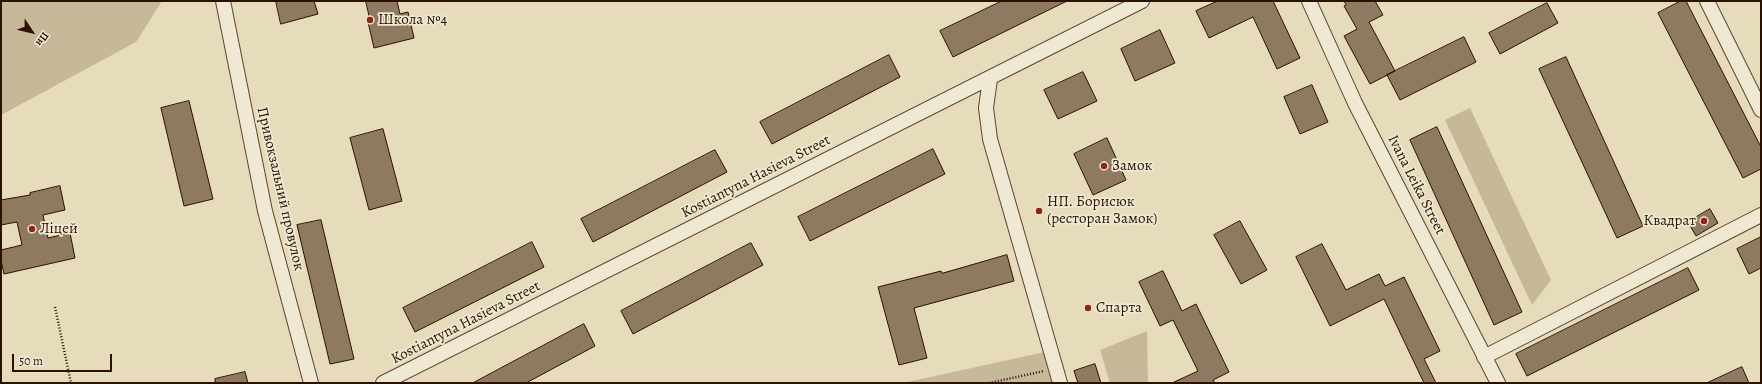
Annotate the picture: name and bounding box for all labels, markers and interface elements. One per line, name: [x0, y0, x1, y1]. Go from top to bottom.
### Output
place label: Школа №4: [378, 11, 447, 29]
north arrow: [12, 12, 52, 52]
marker: Школа №4: [365, 15, 375, 25]
text: Пн: [32, 29, 53, 49]
street label: Привокзальний провулок: [252, 106, 308, 272]
street label: Kostiantyna Hasieva Street: [678, 132, 834, 222]
street label: Ivana Leika Street: [1383, 132, 1449, 238]
place label: Замок: [1112, 157, 1152, 175]
marker: Замок: [1099, 161, 1109, 171]
place label: НП. Борисюк (ресторан Замок): [1047, 193, 1157, 228]
marker: НП. Борисюк (ресторан Замок): [1034, 206, 1044, 216]
place label: Квадрат: [1644, 212, 1696, 230]
marker: Квадрат: [1699, 216, 1709, 226]
place label: Ліцей: [40, 220, 78, 238]
marker: Ліцей: [27, 224, 37, 234]
street label: Kostiantyna Hasieva Street: [388, 278, 544, 368]
place label: Спарта: [1096, 299, 1142, 317]
marker: Спарта: [1083, 303, 1093, 313]
scale bar: [14, 346, 114, 372]
text: 50 m: [19, 353, 43, 369]

